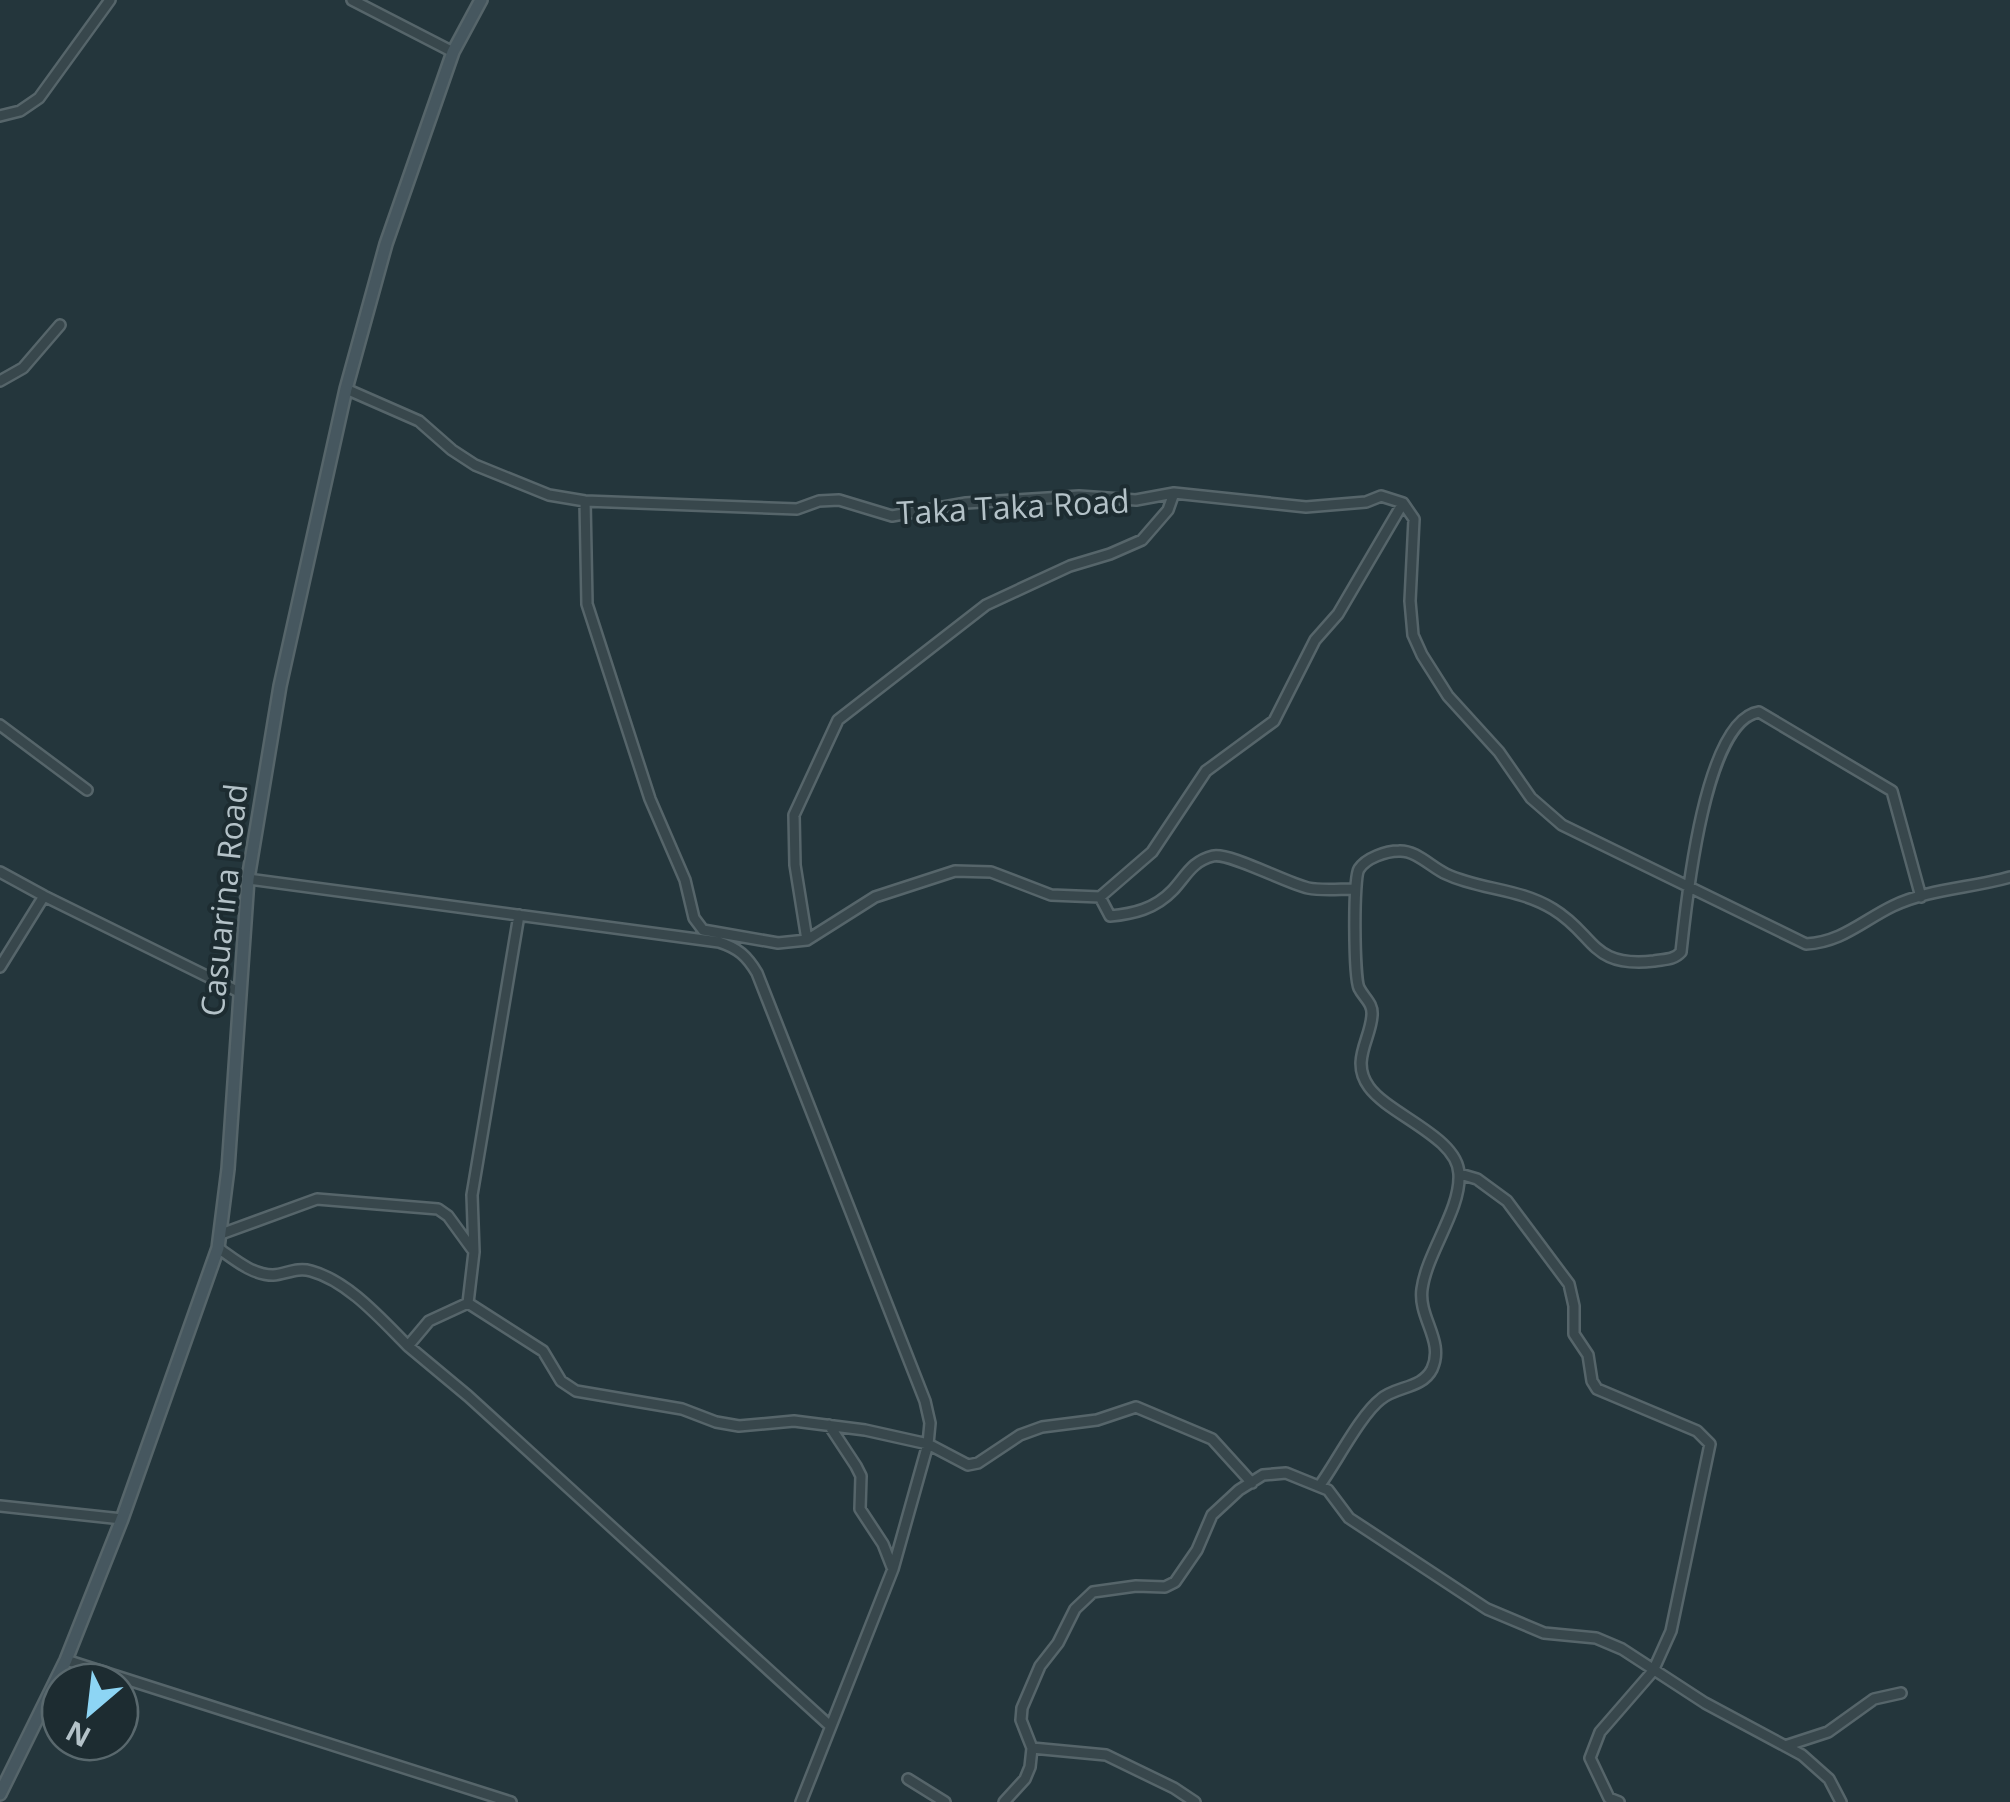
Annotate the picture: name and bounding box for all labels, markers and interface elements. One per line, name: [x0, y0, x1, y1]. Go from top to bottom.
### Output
street label: Taka Taka Road: [896, 478, 1130, 534]
street label: Casuarina Road: [189, 781, 257, 1019]
north arrow: [40, 1662, 140, 1762]
text: N: [59, 1713, 97, 1757]

